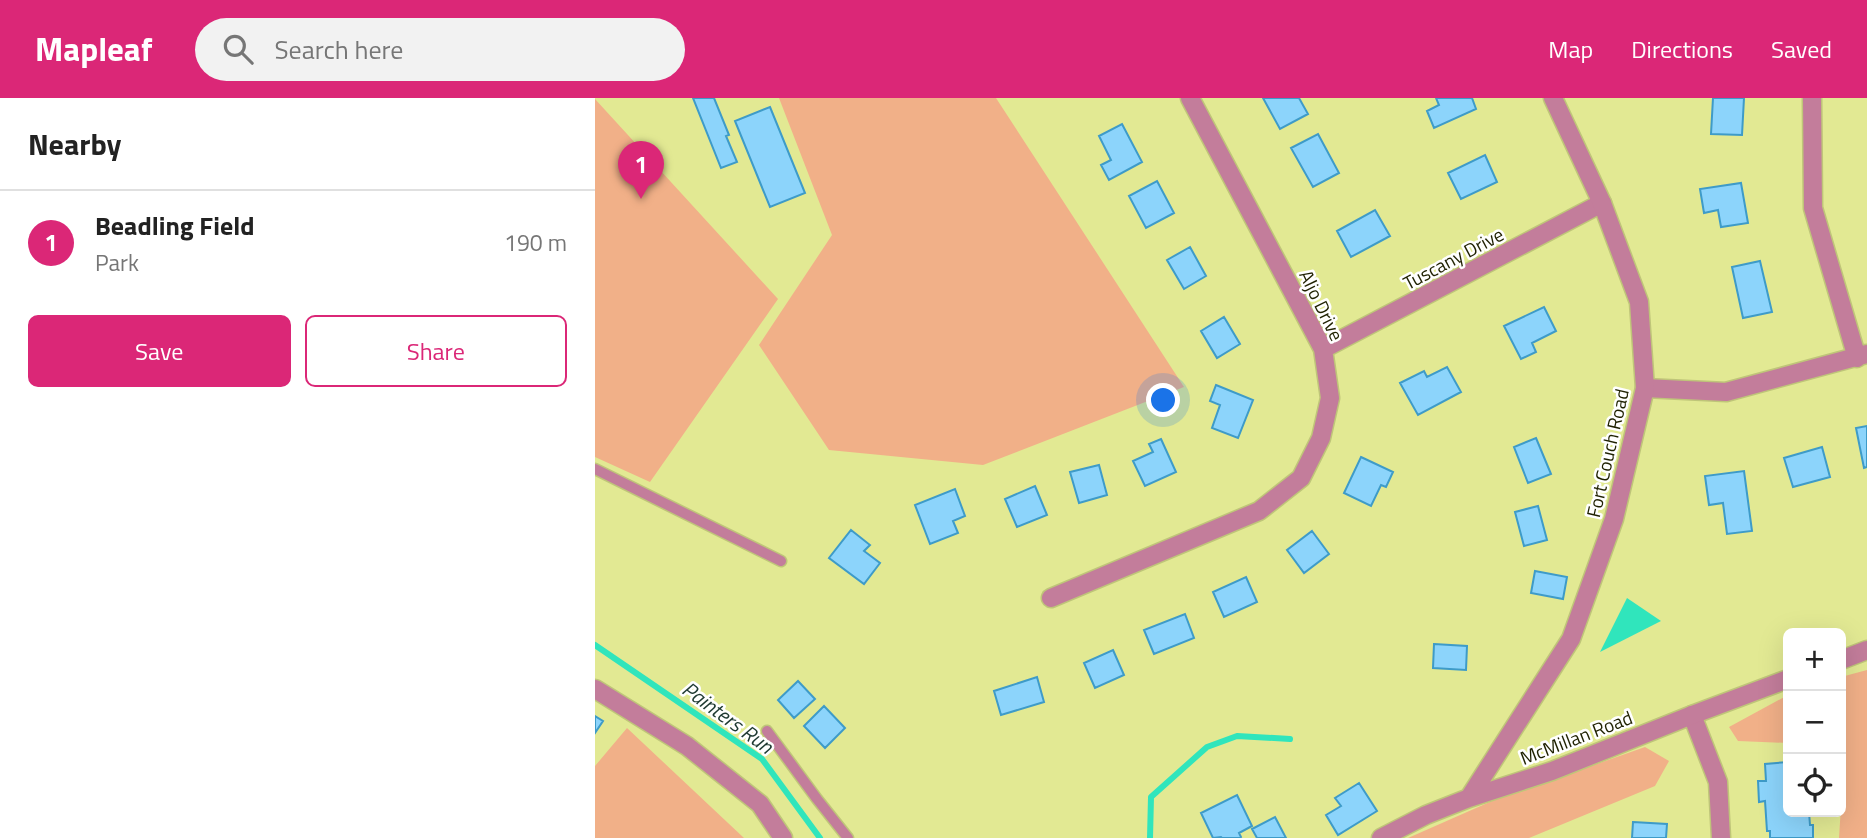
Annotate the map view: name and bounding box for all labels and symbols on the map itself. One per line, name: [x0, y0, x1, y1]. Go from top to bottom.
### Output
pin: 1: [618, 141, 664, 199]
street label: Tuscany Drive: [1398, 219, 1508, 297]
street label: Aljo Drive: [1292, 265, 1352, 345]
your location: [1146, 383, 1180, 417]
street label: Fort Couch Road: [1578, 386, 1636, 520]
water label: Painters Run: [676, 673, 781, 761]
street label: McMillan Road: [1516, 702, 1636, 772]

